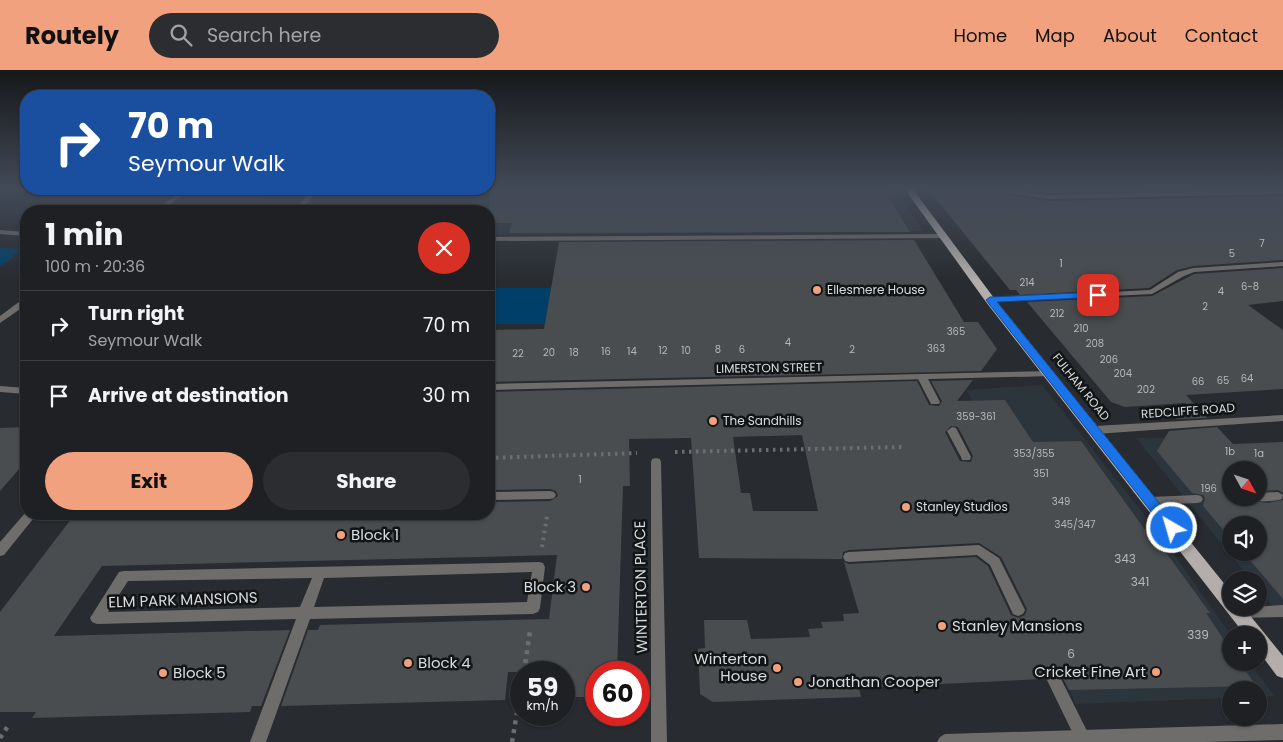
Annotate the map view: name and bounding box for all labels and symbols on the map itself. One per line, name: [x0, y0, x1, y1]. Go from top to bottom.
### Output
house number: 7: [1259, 236, 1265, 251]
house number: 5: [1229, 246, 1235, 261]
house number: 1: [1059, 256, 1063, 271]
pin: [1077, 274, 1119, 316]
house number: 214: [1019, 275, 1035, 290]
house number: 6-8: [1241, 279, 1259, 294]
place label: Ellesmere House: [827, 281, 925, 298]
marker: Ellesmere House: [811, 284, 823, 296]
house number: 4: [1218, 284, 1224, 299]
house number: 2: [1202, 299, 1208, 314]
house number: 212: [1050, 306, 1065, 321]
house number: 210: [1073, 321, 1089, 336]
house number: 365: [947, 324, 965, 339]
house number: 4: [785, 335, 791, 350]
house number: 208: [1086, 336, 1104, 351]
house number: 363: [927, 341, 945, 356]
house number: 8: [715, 342, 721, 357]
house number: 6: [739, 342, 745, 357]
house number: 2: [849, 342, 855, 357]
house number: 12: [659, 343, 668, 358]
house number: 10: [681, 343, 691, 358]
house number: 16: [601, 344, 611, 359]
house number: 14: [627, 344, 637, 359]
house number: 20: [543, 345, 555, 360]
house number: 18: [569, 345, 579, 360]
house number: 22: [512, 346, 524, 361]
street label: FULHAM ROAD: [1049, 349, 1114, 424]
house number: 206: [1100, 352, 1118, 367]
street label: LIMERSTON STREET: [716, 358, 823, 377]
house number: 204: [1114, 366, 1132, 381]
house number: 64: [1241, 371, 1253, 386]
house number: 65: [1217, 373, 1229, 388]
house number: 66: [1192, 374, 1204, 389]
house number: 202: [1137, 382, 1155, 397]
street label: REDCLIFFE ROAD: [1140, 399, 1235, 422]
house number: 359-361: [956, 409, 996, 424]
place label: The Sandhills: [723, 412, 802, 429]
marker: The Sandhills: [707, 415, 719, 427]
house number: 1b: [1225, 444, 1235, 459]
house number: 353/355: [1013, 446, 1055, 461]
house number: 1a: [1254, 446, 1264, 461]
north arrow: [1222, 461, 1268, 506]
house number: 351: [1033, 466, 1049, 481]
house number: 1: [578, 472, 582, 487]
house number: 196: [1201, 481, 1217, 496]
house number: 349: [1052, 494, 1070, 509]
place label: Stanley Studios: [916, 498, 1008, 515]
marker: Stanley Studios: [900, 501, 912, 513]
position arrow: [1145, 501, 1197, 553]
house number: 345/347: [1055, 517, 1096, 532]
street label: WINTERTON PLACE: [629, 520, 652, 654]
place label: Block 1: [351, 524, 399, 545]
marker: Block 1: [335, 529, 347, 541]
house number: 343: [1114, 550, 1136, 567]
house number: 341: [1131, 573, 1149, 590]
place label: Block 3: [524, 576, 576, 597]
marker: Block 3: [580, 581, 592, 593]
street label: ELM PARK MANSIONS: [108, 586, 258, 613]
place label: Stanley Mansions: [952, 615, 1083, 636]
marker: Stanley Mansions: [936, 620, 948, 632]
house number: 339: [1187, 626, 1209, 643]
house number: 6: [1067, 645, 1075, 662]
place label: Winterton House: [694, 648, 767, 686]
place label: Block 4: [418, 652, 471, 673]
marker: Block 4: [402, 657, 414, 669]
speed limit sign: 60: [585, 661, 650, 726]
place label: Cricket Fine Art: [1034, 661, 1146, 682]
place label: Block 5: [173, 662, 226, 683]
marker: Winterton House: [771, 662, 783, 674]
marker: Cricket Fine Art: [1150, 666, 1162, 678]
marker: Block 5: [157, 667, 169, 679]
place label: Jonathan Cooper: [808, 671, 940, 692]
marker: Jonathan Cooper: [792, 676, 804, 688]

